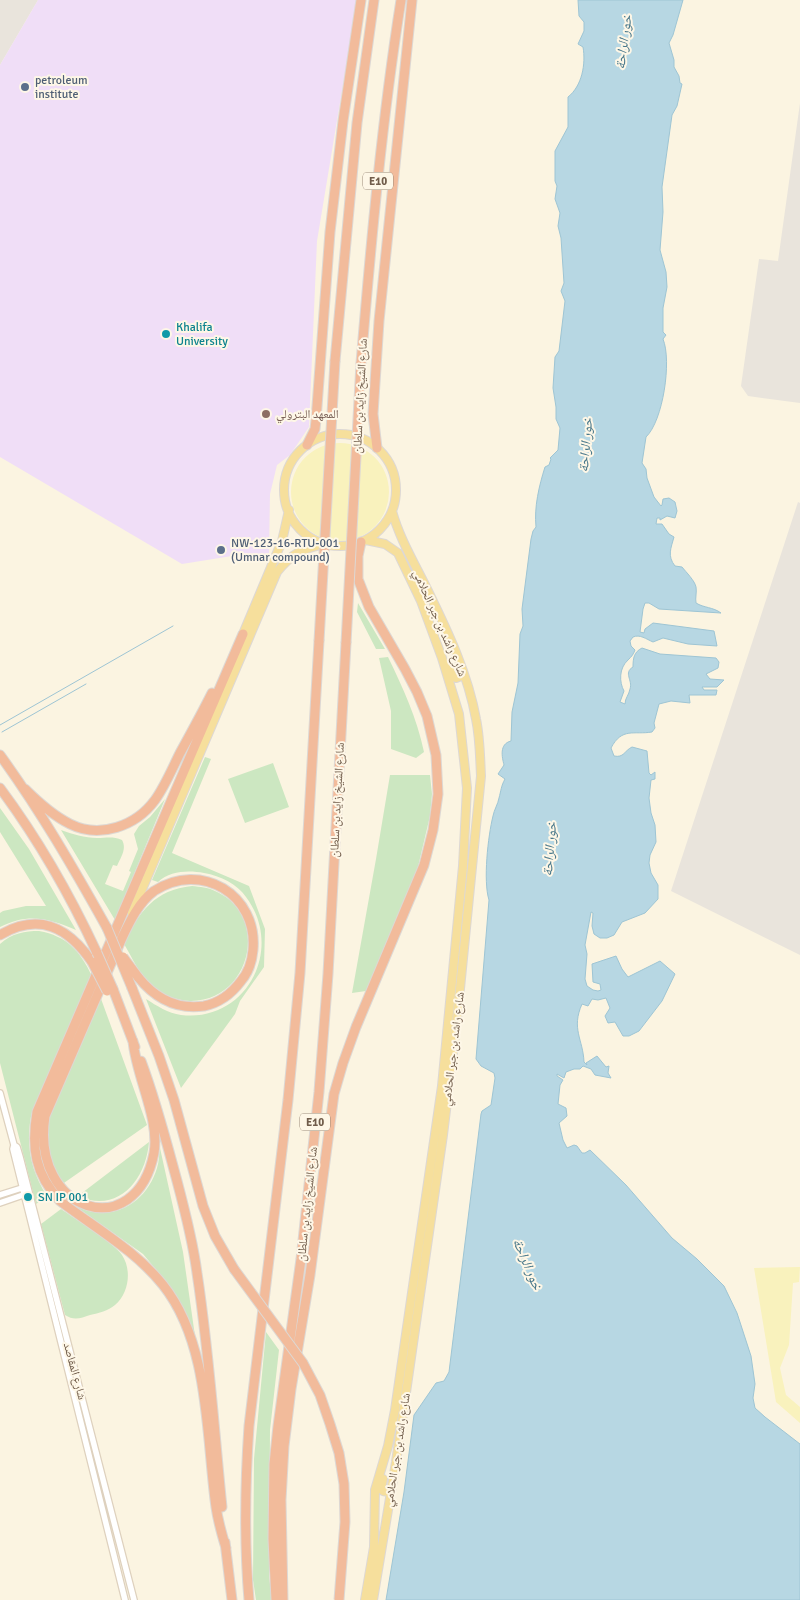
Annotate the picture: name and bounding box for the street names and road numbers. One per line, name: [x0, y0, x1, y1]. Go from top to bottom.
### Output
road number: E10: [363, 172, 393, 190]
street label: شارع الشيخ زايد بن سلطان: [350, 338, 371, 454]
street label: شارع راشد بن جبر الحلامي: [407, 568, 470, 680]
street label: شارع الشيخ زايد بن سلطان: [327, 742, 348, 858]
street label: شارع راشد بن جبر الحلامي: [439, 991, 470, 1107]
road number: E10: [300, 1114, 330, 1130]
street label: شارع الشيخ زايد بن سلطان: [294, 1146, 321, 1262]
street label: شارع المقاصد: [60, 1341, 89, 1401]
street label: شارع راشد بن جبر الحلامي: [381, 1392, 416, 1508]

